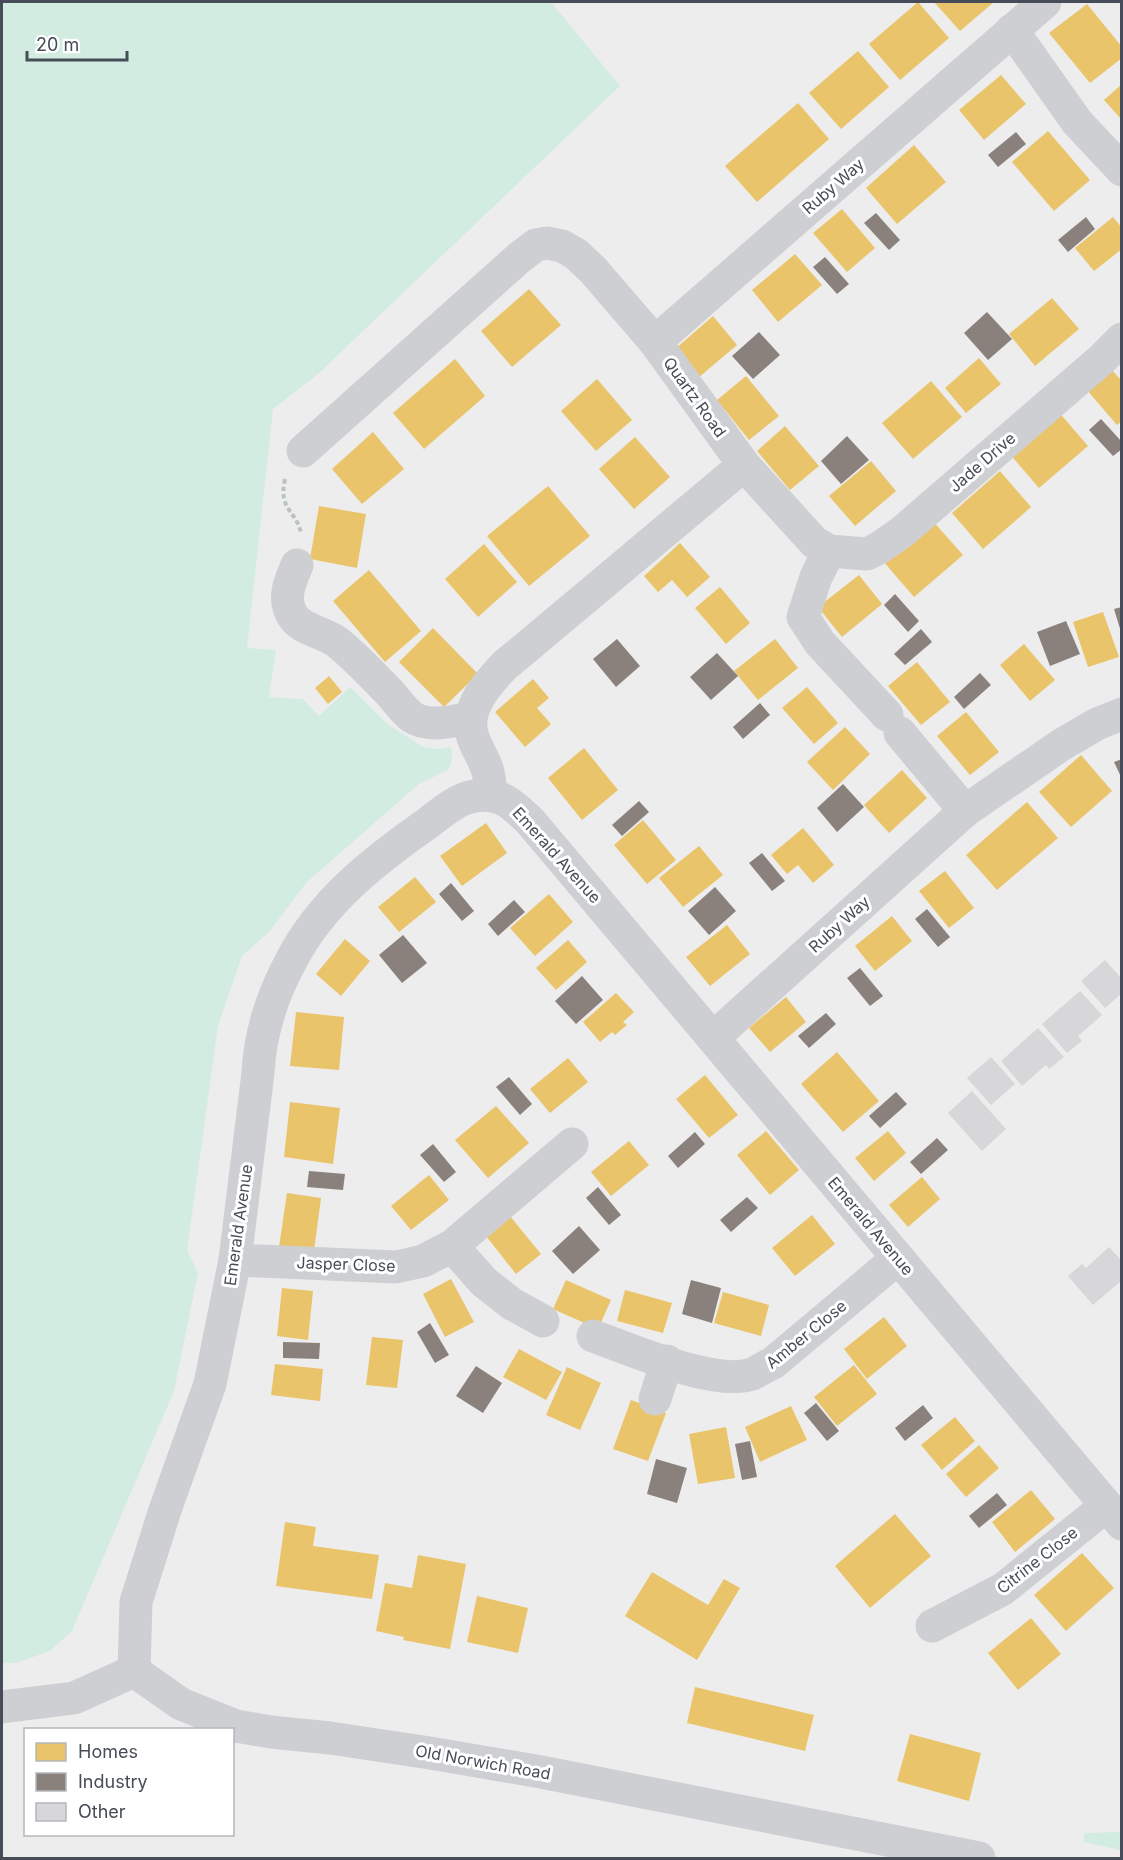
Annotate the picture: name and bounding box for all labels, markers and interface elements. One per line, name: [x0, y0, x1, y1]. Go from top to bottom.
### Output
scale bar: [27, 24, 128, 62]
text: 20 m: [36, 34, 79, 55]
street label: Ruby Way: [798, 154, 868, 218]
street label: Quartz Road: [659, 353, 731, 441]
street label: Jade Drive: [945, 428, 1019, 496]
street label: Emerald Avenue: [509, 803, 605, 907]
street label: Ruby Way: [804, 891, 874, 957]
street label: Emerald Avenue: [220, 1163, 256, 1287]
street label: Emerald Avenue: [824, 1173, 918, 1279]
street label: Jasper Close: [296, 1252, 396, 1276]
street label: Amber Close: [762, 1296, 850, 1372]
street label: Citrine Close: [993, 1522, 1081, 1598]
legend: [24, 1728, 234, 1836]
street label: Old Norwich Road: [414, 1740, 552, 1784]
text: Homes: [78, 1741, 138, 1762]
text: Industry: [78, 1771, 148, 1792]
text: Other: [78, 1801, 126, 1822]

